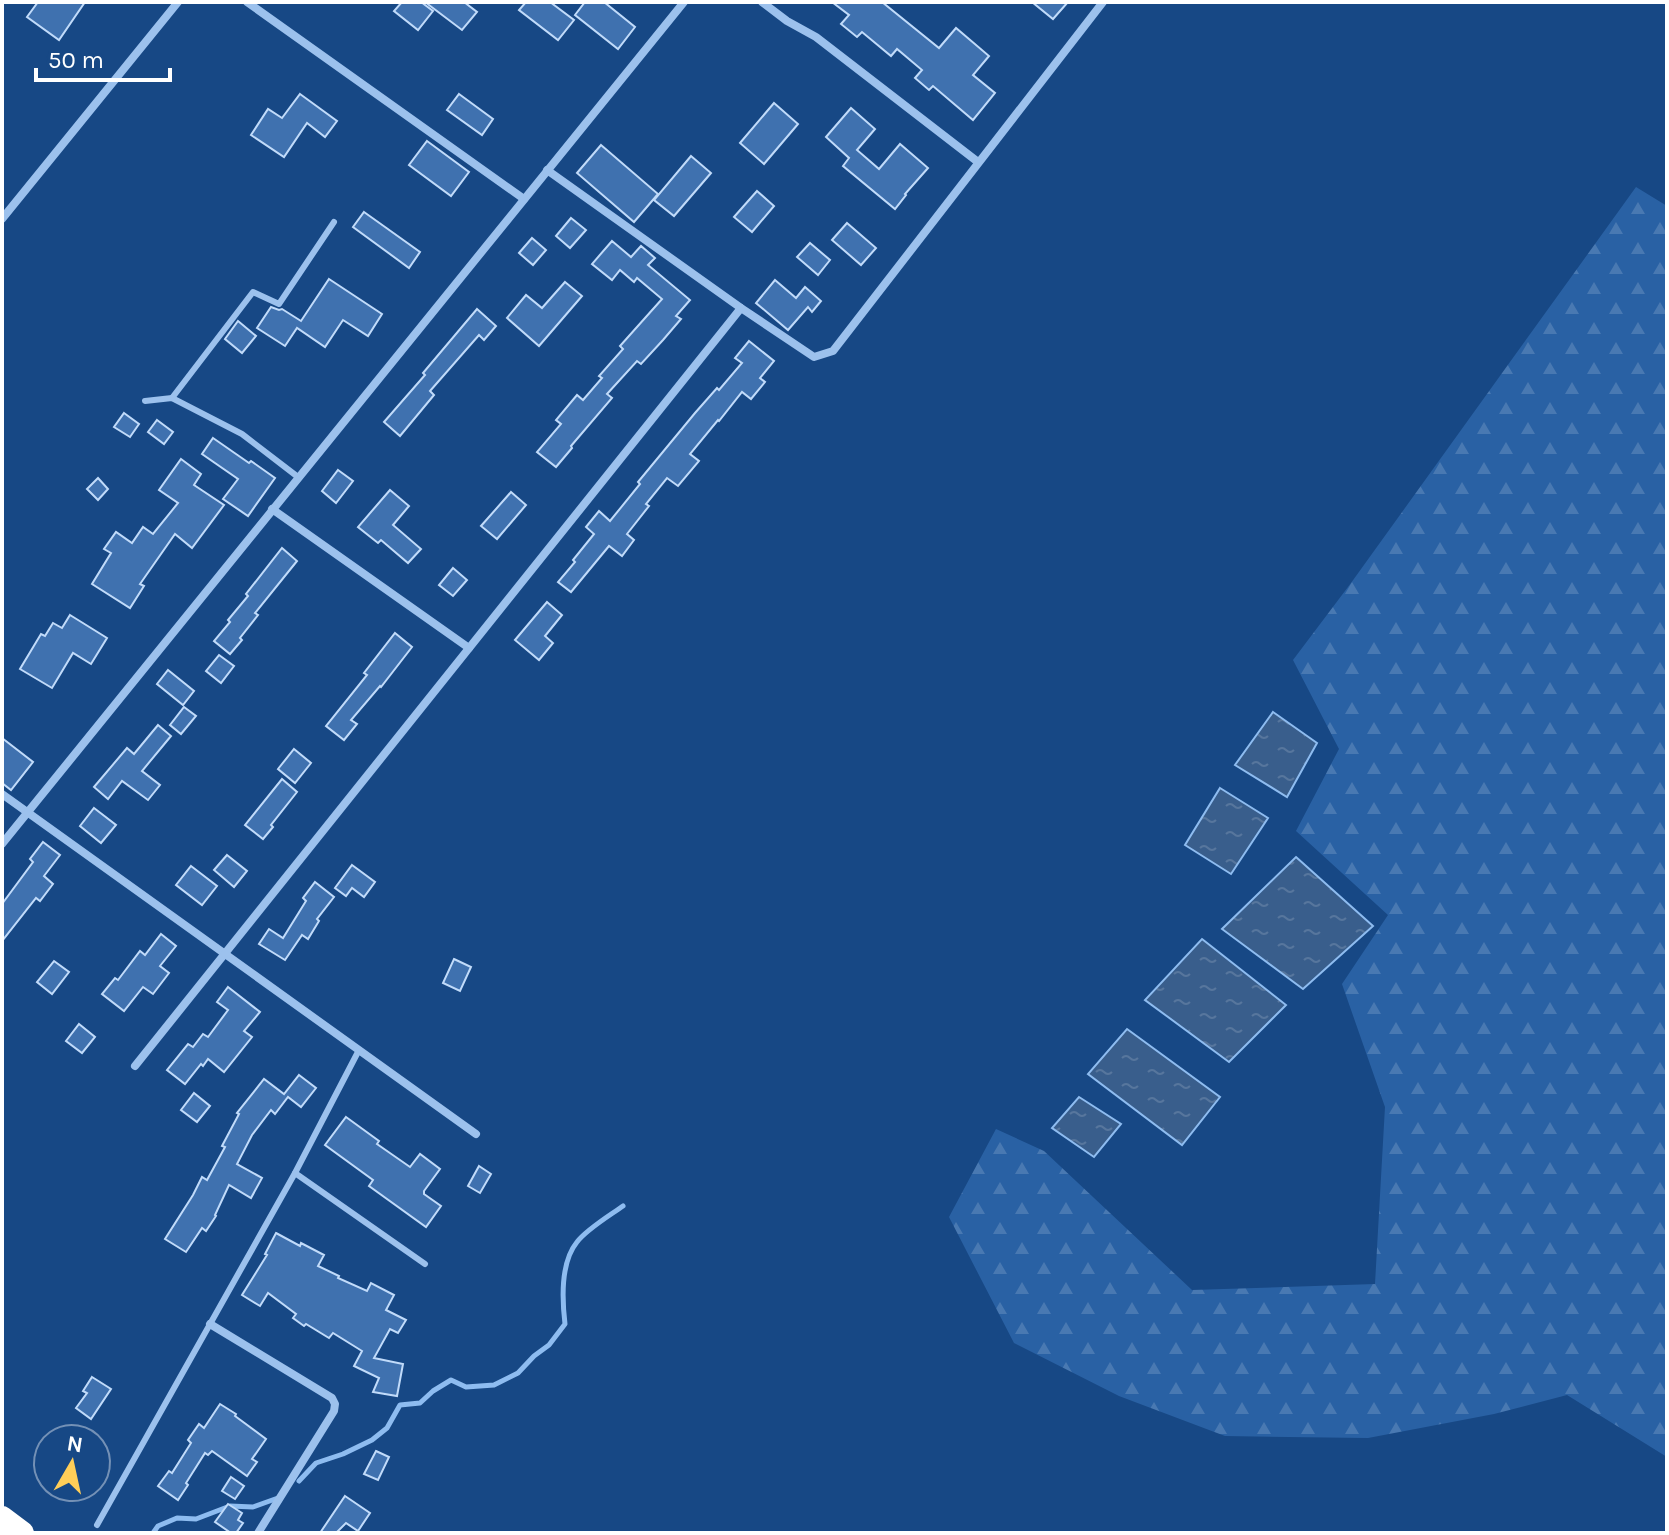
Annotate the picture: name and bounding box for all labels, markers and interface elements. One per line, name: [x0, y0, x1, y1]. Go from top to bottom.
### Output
scale bar: [36, 32, 170, 82]
text: 50 m: [48, 46, 104, 74]
north arrow: [32, 1423, 112, 1503]
text: N: [65, 1430, 85, 1458]

